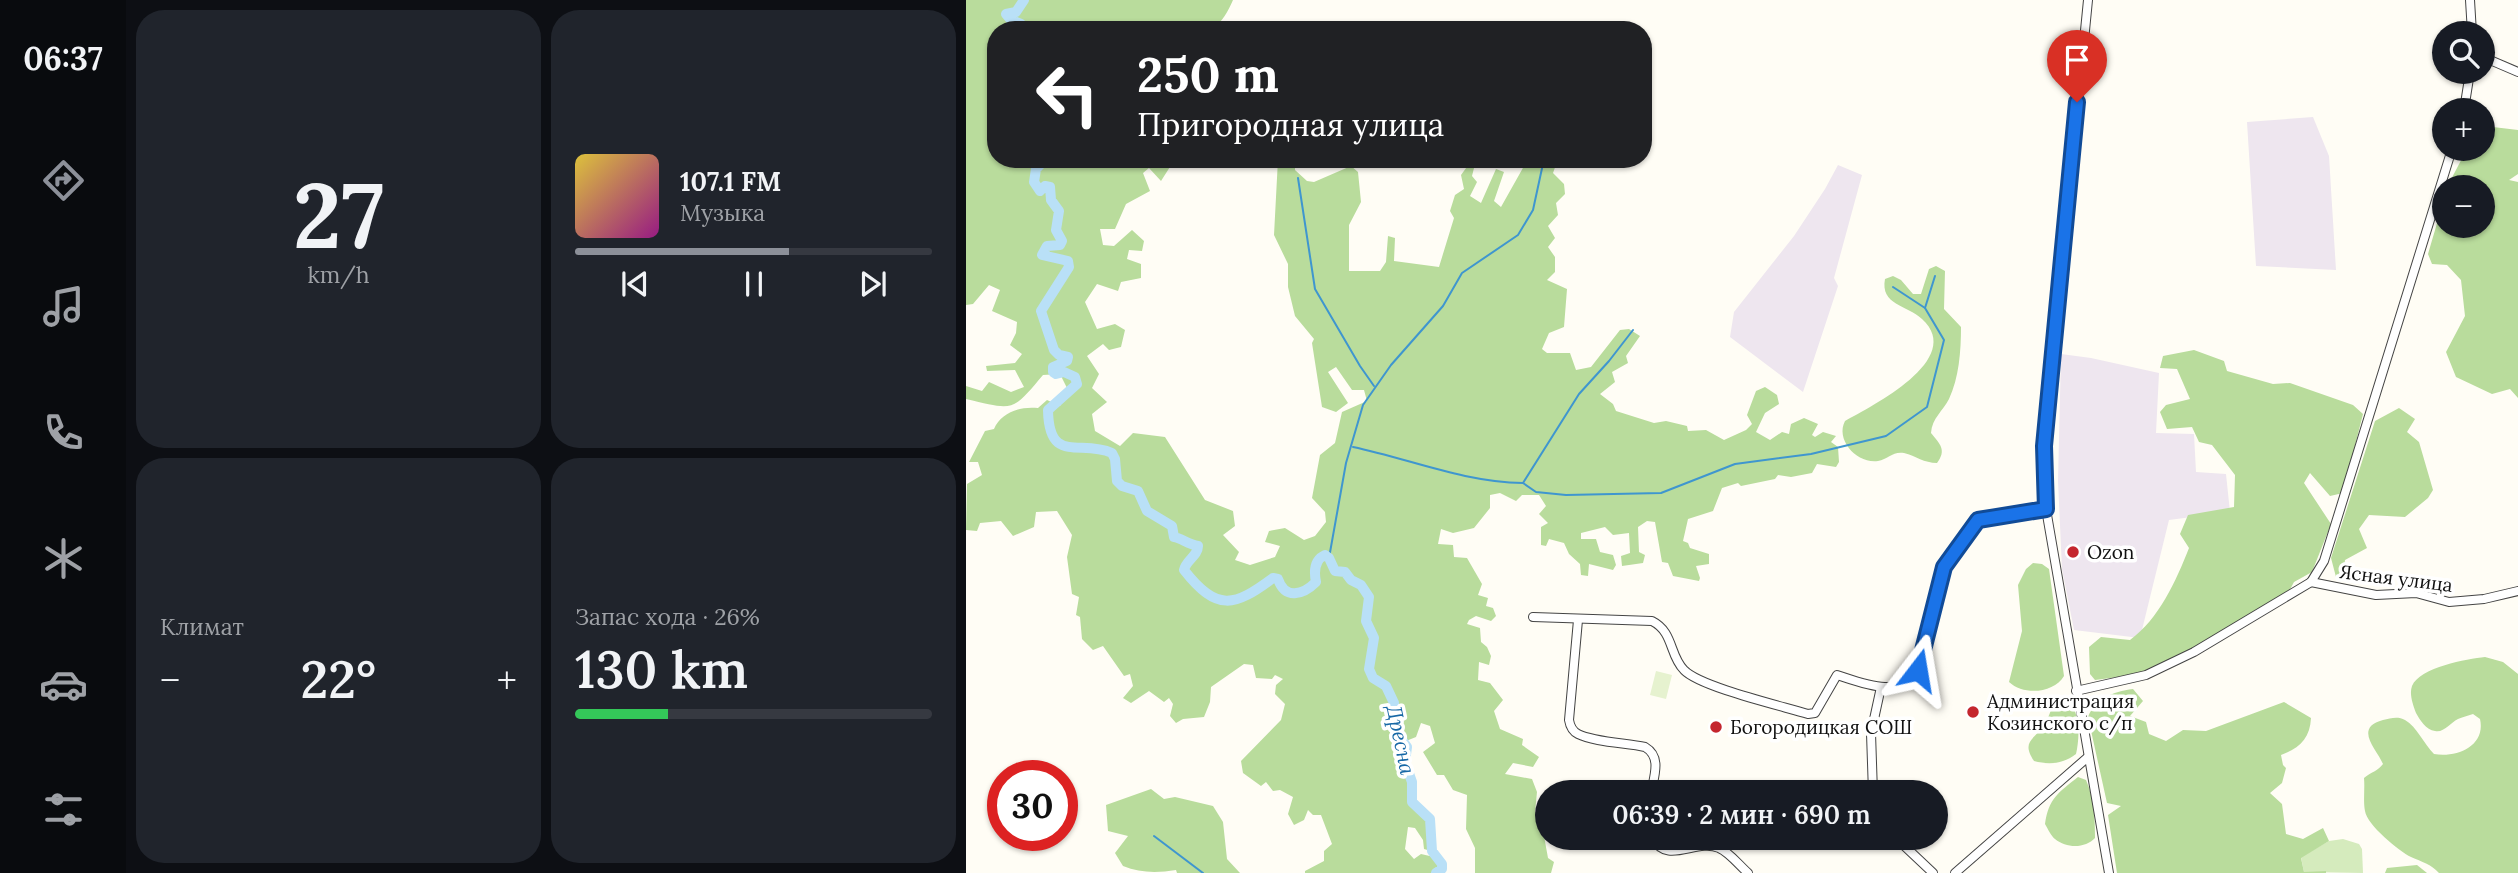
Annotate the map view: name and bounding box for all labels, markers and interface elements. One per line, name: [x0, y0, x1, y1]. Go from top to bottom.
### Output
map controls: [2432, 21, 2495, 238]
button: search: [2432, 21, 2495, 84]
pin: [2047, 30, 2107, 102]
text: 06:37: [23, 38, 103, 79]
icon: arrive: [2058, 41, 2096, 79]
text: 250 m: [1137, 43, 1279, 105]
icon: left: [1022, 49, 1113, 140]
button: +: [2432, 98, 2495, 161]
text: Пригородная улица: [1137, 104, 1444, 145]
icon: directions: [39, 156, 88, 205]
text: 27: [293, 156, 384, 273]
text: 107.1 FM: [680, 165, 781, 198]
button: −: [2432, 175, 2495, 238]
text: Музыка: [680, 198, 765, 227]
text: km/h: [307, 260, 370, 289]
icon: previous: [616, 265, 654, 303]
icon: pause: [735, 265, 773, 303]
icon: next: [854, 265, 892, 303]
icon: music: [39, 282, 88, 331]
icon: phone: [39, 408, 88, 457]
icon: climate: [39, 534, 88, 583]
place label: Ozon: [2087, 540, 2134, 564]
marker: Ozon: [2065, 544, 2081, 560]
street label: Ясная улица: [2338, 559, 2454, 597]
text: Запас хода · 26%: [575, 602, 760, 631]
text: Климат: [160, 612, 244, 641]
position arrow: [1881, 633, 1955, 707]
text: 130 km: [575, 636, 748, 702]
text: 22°: [301, 646, 376, 712]
text: −: [160, 656, 180, 704]
text: +: [497, 656, 517, 704]
icon: car: [39, 660, 88, 709]
place label: Администрация Козинского с/п: [1986, 689, 2134, 736]
water label: Дресна: [1380, 702, 1422, 778]
marker: Администрация Козинского с/п: [1965, 704, 1981, 720]
place label: Богородицкая СОШ: [1730, 715, 1912, 739]
marker: Богородицкая СОШ: [1708, 719, 1724, 735]
speed limit sign: 30: [987, 760, 1078, 851]
icon: filters: [39, 785, 88, 834]
text: 06:39 · 2 мин · 690 m: [1612, 798, 1871, 831]

